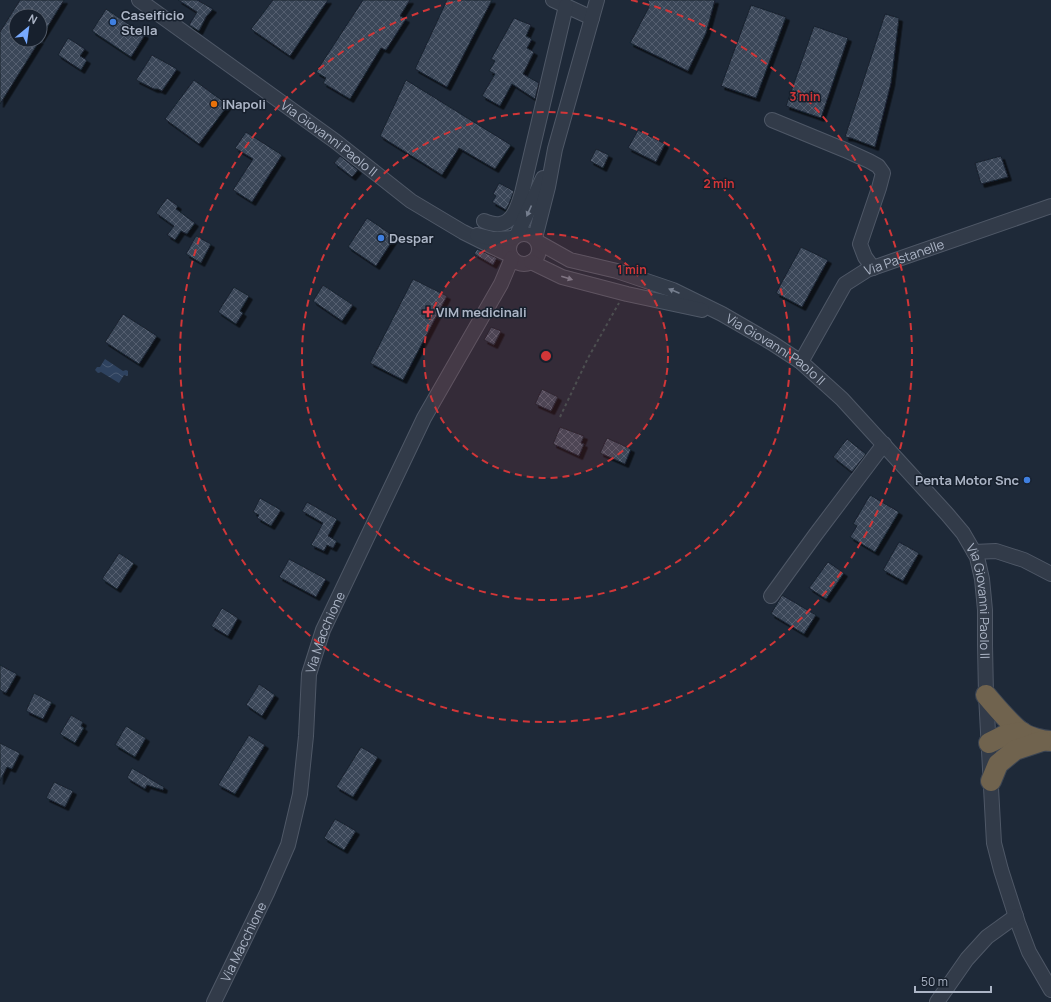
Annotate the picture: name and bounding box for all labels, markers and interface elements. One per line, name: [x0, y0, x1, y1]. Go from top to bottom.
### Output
place label: Caseificio Stella: [121, 6, 184, 39]
north arrow: [8, 8, 48, 48]
text: N: [26, 10, 40, 27]
marker: Caseificio Stella: [108, 17, 118, 27]
text: 3 min: [789, 88, 821, 105]
place label: iNapoli: [222, 95, 266, 113]
street label: Via Giovanni Paolo II: [277, 96, 381, 180]
marker: iNapoli: [209, 99, 219, 109]
text: 2 min: [703, 175, 735, 192]
one-way arrow: [526, 206, 532, 217]
place label: Despar: [389, 229, 434, 247]
marker: Despar: [376, 233, 386, 243]
street label: Via Pastanelle: [862, 235, 947, 279]
text: 1 min: [617, 261, 647, 278]
one-way arrow: [561, 275, 573, 281]
one-way arrow: [668, 287, 680, 293]
place label: VIM medicinali: [436, 303, 527, 321]
marker: VIM medicinali: [423, 307, 433, 317]
street label: Via Giovanni Paolo II: [723, 309, 829, 389]
centre of rings: [539, 349, 553, 363]
place label: Penta Motor Snc: [915, 471, 1020, 489]
marker: Penta Motor Snc: [1022, 475, 1032, 485]
street label: Via Giovanni Paolo II: [962, 540, 994, 659]
street label: Via Macchione: [301, 588, 349, 675]
street label: Via Macchione: [216, 898, 271, 985]
scale bar: [915, 968, 991, 994]
text: 50 m: [921, 973, 948, 990]

